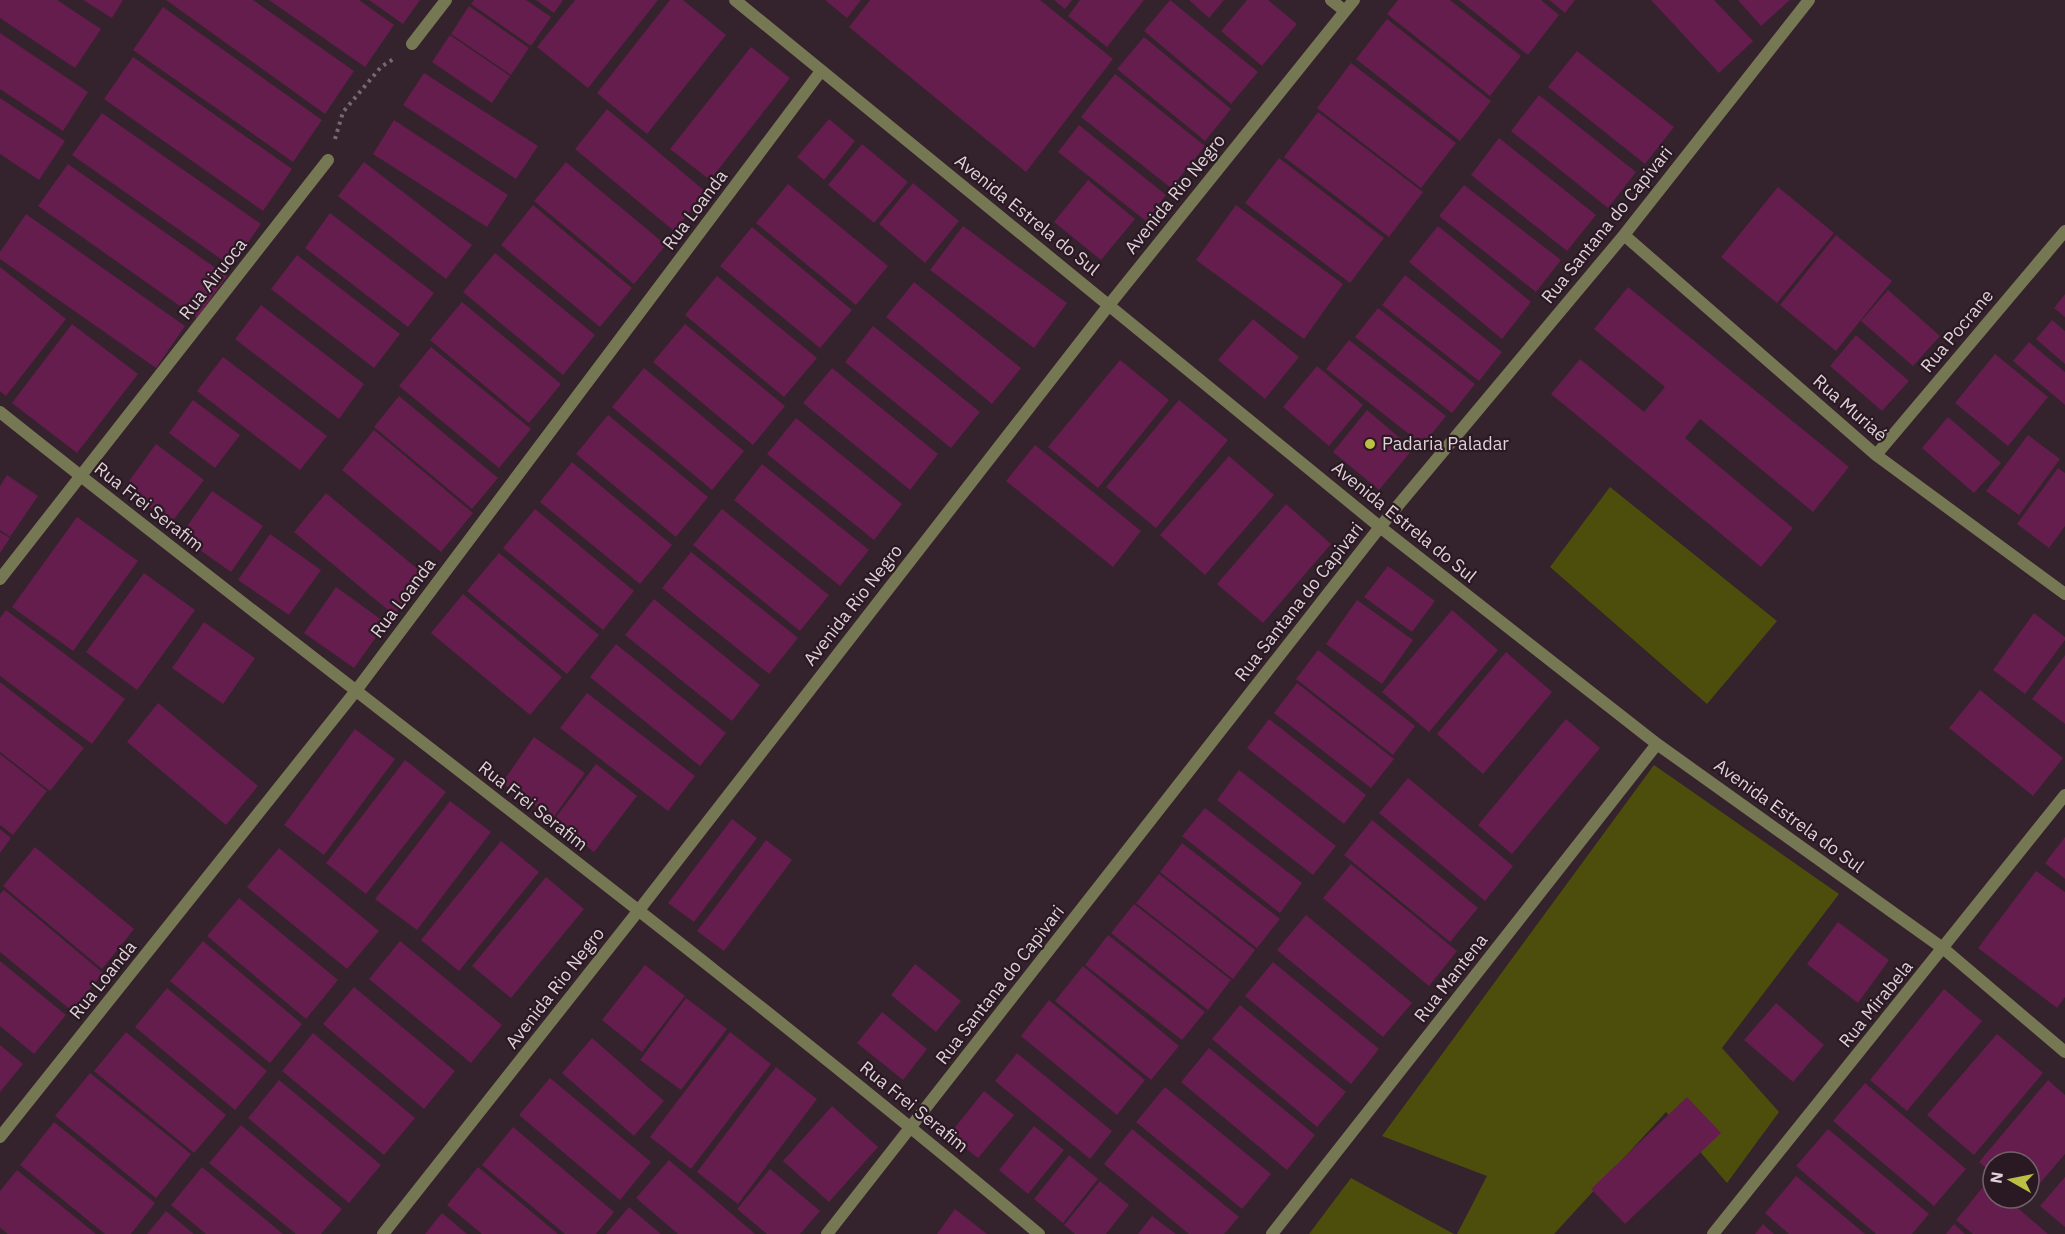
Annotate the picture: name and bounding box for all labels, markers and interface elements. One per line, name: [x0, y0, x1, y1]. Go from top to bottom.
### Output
street label: Avenida Rio Negro: [1119, 129, 1230, 258]
street label: Rua Santana do Capivari: [1536, 141, 1677, 308]
street label: Avenida Estrela do Sul: [950, 149, 1104, 280]
street label: Rua Loanda: [657, 165, 732, 254]
street label: Rua Airuoca: [174, 233, 252, 324]
street label: Rua Pocrane: [1915, 284, 1998, 377]
street label: Rua Muriaé: [1808, 369, 1892, 446]
place label: Padaria Paladar: [1382, 432, 1509, 455]
marker: Padaria Paladar: [1363, 437, 1377, 451]
street label: Avenida Estrela do Sul: [1327, 456, 1481, 587]
street label: Rua Frei Serafim: [90, 457, 209, 557]
street label: Rua Santana do Capivari: [1229, 517, 1368, 686]
street label: Avenida Rio Negro: [798, 539, 907, 670]
street label: Rua Loanda: [365, 553, 440, 642]
street label: Avenida Estrela do Sul: [1710, 753, 1869, 878]
street label: Rua Frei Serafim: [474, 756, 593, 856]
street label: Rua Santana do Capivari: [930, 900, 1069, 1069]
street label: Avenida Rio Negro: [500, 922, 609, 1053]
street label: Rua Mantena: [1409, 929, 1493, 1027]
street label: Rua Loanda: [64, 935, 141, 1024]
street label: Rua Mirabela: [1833, 955, 1918, 1052]
street label: Rua Frei Serafim: [855, 1056, 973, 1157]
north arrow: [1981, 1150, 2041, 1210]
text: N: [1985, 1170, 2007, 1185]

